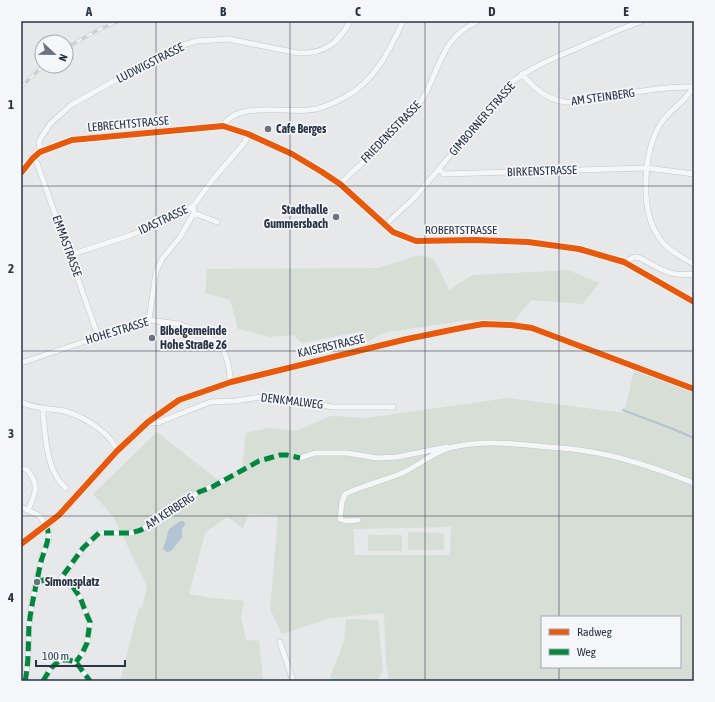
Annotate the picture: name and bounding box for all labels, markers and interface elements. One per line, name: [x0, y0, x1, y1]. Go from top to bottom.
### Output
text: A: [85, 4, 93, 19]
text: B: [220, 4, 227, 19]
text: C: [355, 4, 361, 19]
text: D: [488, 4, 496, 19]
text: E: [623, 4, 629, 19]
north arrow: [34, 34, 74, 74]
street label: LUDWIGSTRASSE: [114, 40, 186, 86]
text: N: [56, 52, 70, 63]
street label: GIMBORNER STRASSE: [446, 79, 518, 159]
street label: AM STEINBERG: [570, 86, 636, 108]
text: 1: [8, 97, 14, 112]
street label: FRIEDENSSTRASSE: [358, 98, 424, 166]
street label: LEBRECHTSTRASSE: [87, 113, 169, 135]
place label: Cafe Berges: [276, 122, 327, 136]
marker: Cafe Berges: [263, 124, 273, 134]
street label: BIRKENSTRASSE: [507, 163, 577, 179]
street label: IDASTRASSE: [136, 202, 190, 238]
place label: Stadthalle Gummersbach: [264, 203, 329, 231]
marker: Stadthalle Gummersbach: [331, 212, 341, 222]
street label: EMMASTRASSE: [49, 213, 85, 279]
street label: ROBERTSTRASSE: [425, 223, 497, 237]
text: 2: [8, 261, 14, 276]
street label: HOHE STRASSE: [84, 315, 150, 347]
place label: Bibelgemeinde Hohe Straße 26: [160, 324, 227, 352]
street label: KAISERSTRASSE: [296, 331, 366, 361]
marker: Bibelgemeinde Hohe Straße 26: [147, 333, 157, 343]
street label: DENKMALWEG: [260, 390, 324, 412]
text: 3: [8, 426, 14, 441]
street label: AM KERBERG: [143, 490, 197, 532]
place label: Simonsplatz: [45, 575, 100, 589]
marker: Simonsplatz: [32, 577, 42, 587]
text: 4: [7, 590, 14, 605]
legend: [541, 616, 681, 668]
text: Radweg: [577, 625, 613, 639]
scale bar: [36, 642, 125, 668]
text: Weg: [577, 645, 597, 659]
text: 100 m: [42, 649, 69, 663]

